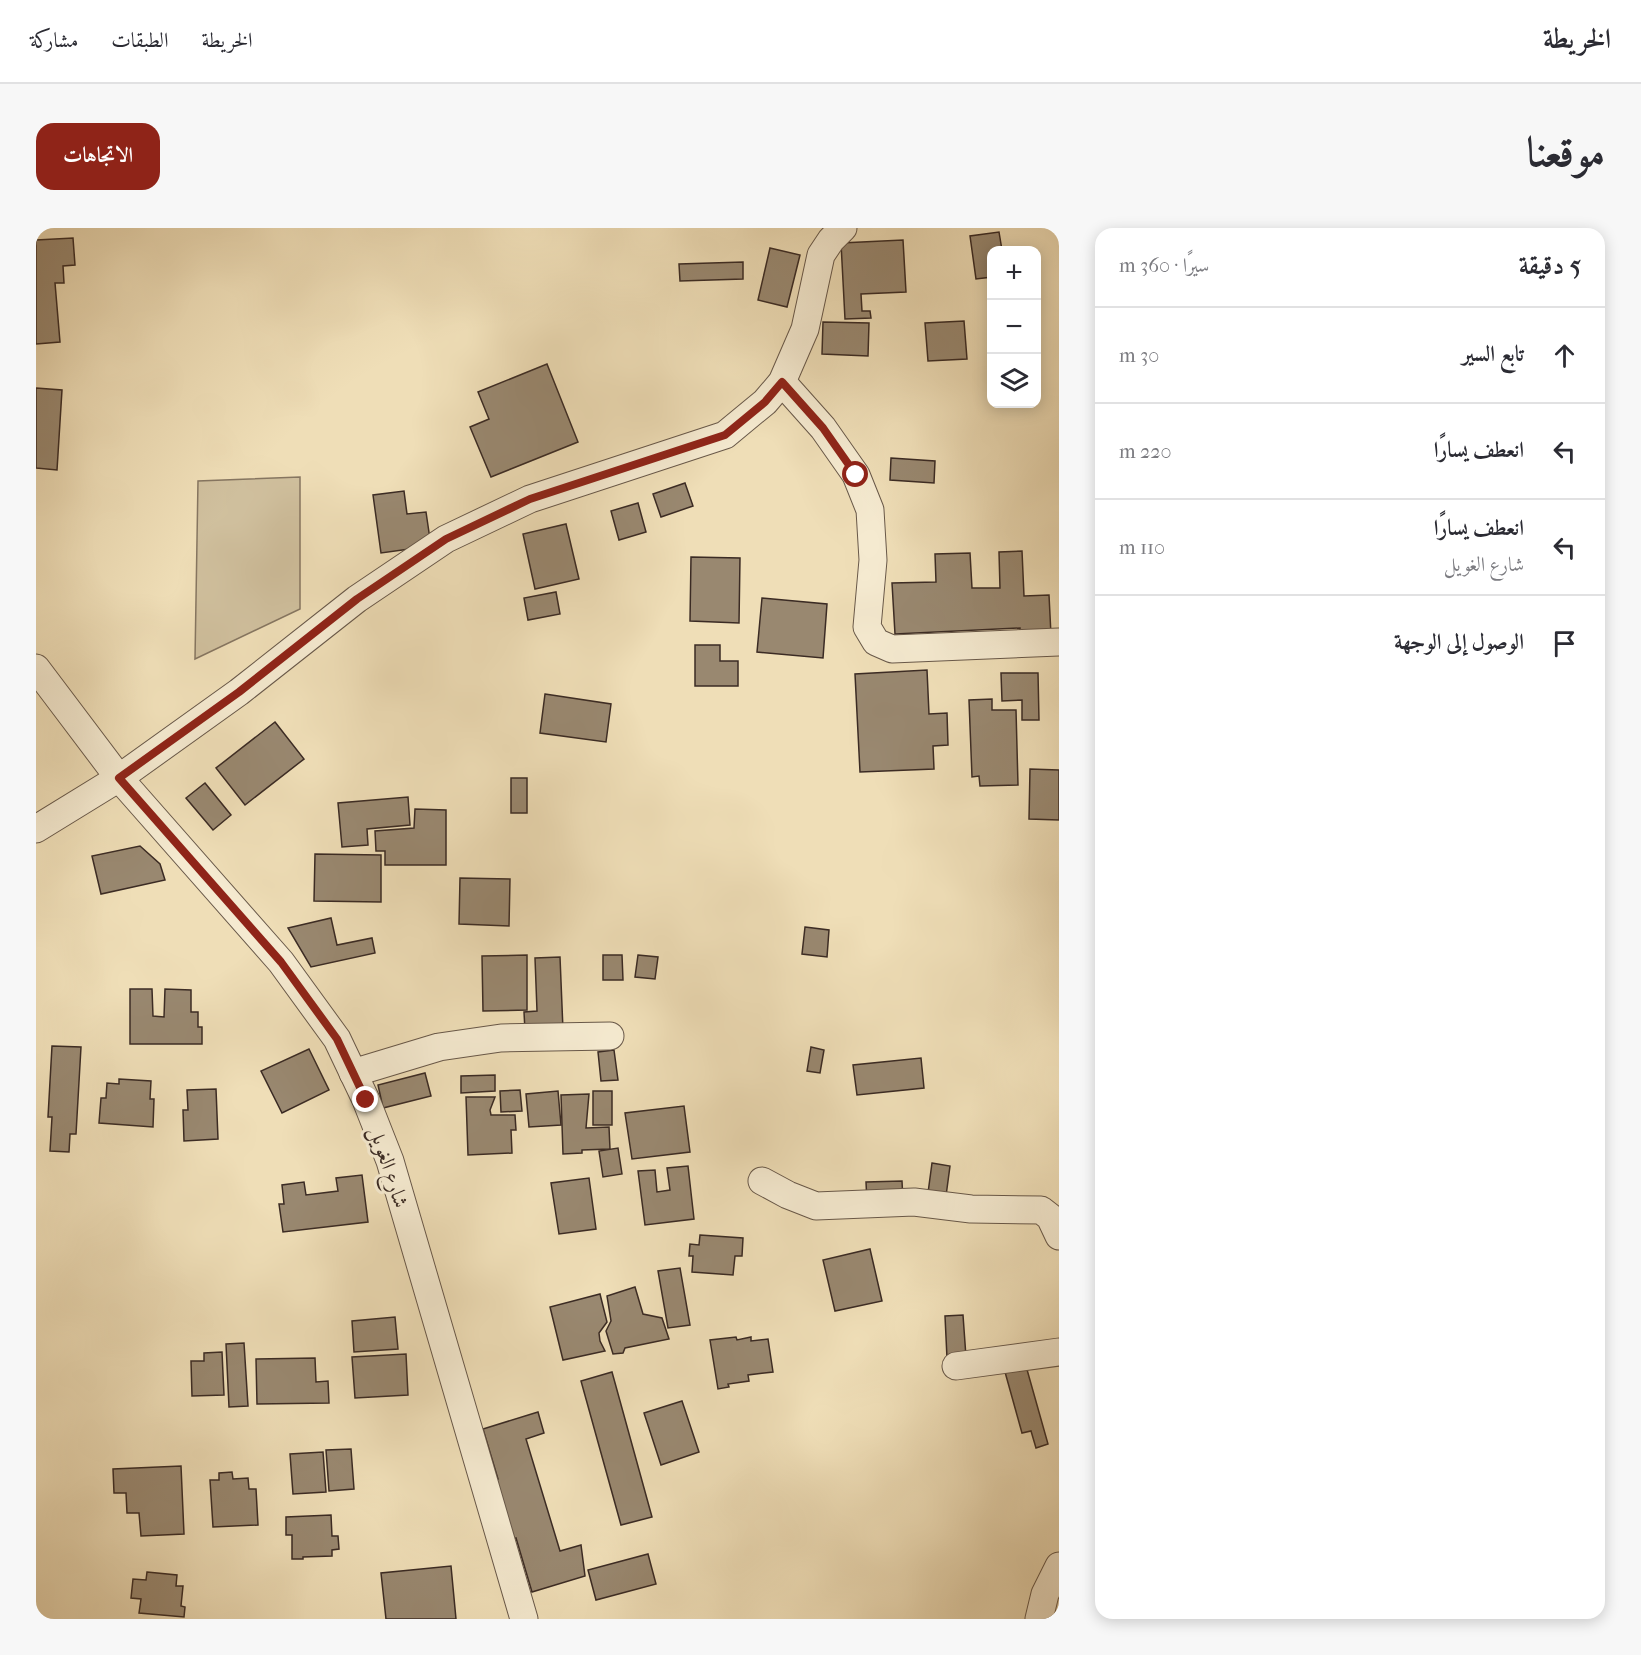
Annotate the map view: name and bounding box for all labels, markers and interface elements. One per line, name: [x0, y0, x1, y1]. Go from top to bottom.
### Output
text: الخريطة: [1543, 22, 1611, 55]
text: مشاركة: [30, 28, 78, 52]
text: الطبقات: [111, 28, 168, 52]
text: الخريطة: [201, 28, 253, 52]
button: الاتجاهات: [36, 123, 160, 190]
text: موقعنا: [1527, 128, 1605, 177]
map controls: [987, 246, 1041, 408]
button: +: [987, 246, 1041, 300]
text: 5 دقيقة: [1519, 250, 1581, 281]
text: سيرًا · 360 m: [1119, 254, 1209, 277]
button: −: [987, 300, 1041, 354]
icon: ahead: [1548, 339, 1581, 372]
text: تابع السير: [1462, 341, 1524, 367]
text: 30 m: [1119, 344, 1159, 367]
button: layers: [987, 354, 1041, 408]
icon: left: [1548, 435, 1581, 468]
text: انعطف يسارًا: [1434, 437, 1524, 463]
text: 220 m: [1119, 440, 1172, 463]
route start: [842, 461, 868, 487]
text: انعطف يسارًا: [1434, 515, 1524, 541]
icon: left: [1548, 531, 1581, 564]
text: 110 m: [1119, 536, 1165, 559]
text: شارع الغويل: [1444, 553, 1524, 576]
icon: arrive: [1548, 627, 1581, 660]
text: الوصول إلى الوجهة: [1394, 629, 1524, 655]
route end: [352, 1086, 378, 1112]
street label: شارع الغويل: [359, 1123, 413, 1213]

